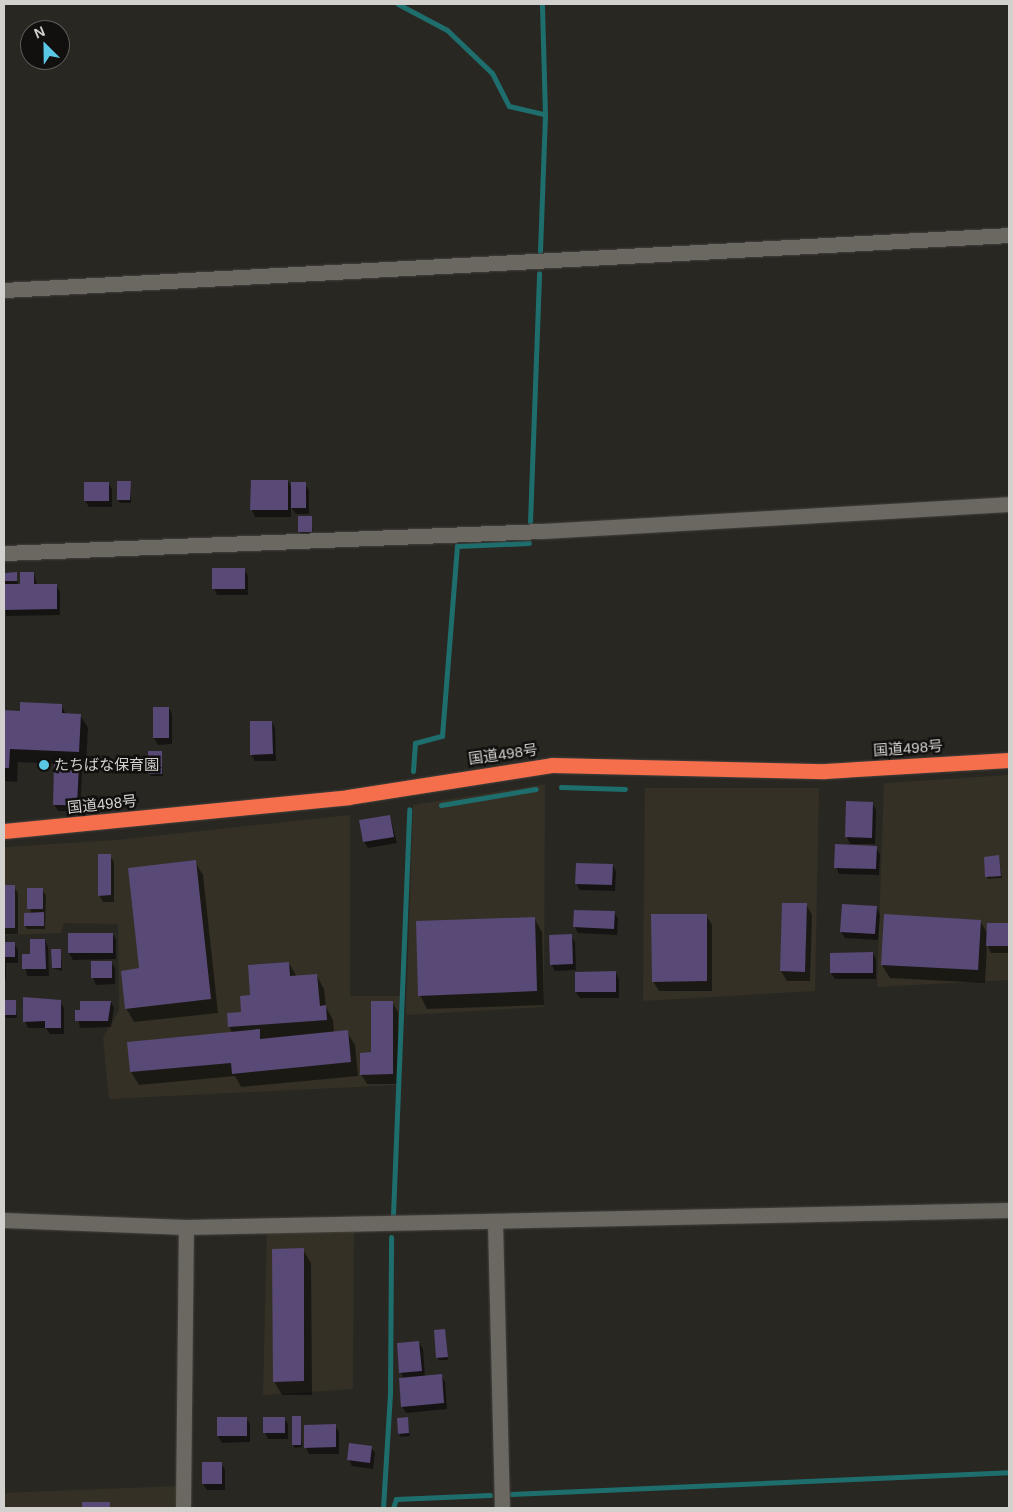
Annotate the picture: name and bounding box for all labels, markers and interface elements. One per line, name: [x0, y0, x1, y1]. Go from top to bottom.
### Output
north arrow: [20, 20, 70, 70]
text: N: [32, 23, 47, 41]
street label: 国道498号: [872, 737, 944, 759]
street label: 国道498号: [467, 740, 539, 768]
place label: たちばな保育園: [54, 756, 159, 774]
marker: たちばな保育園: [38, 759, 50, 771]
street label: 国道498号: [66, 791, 138, 817]

